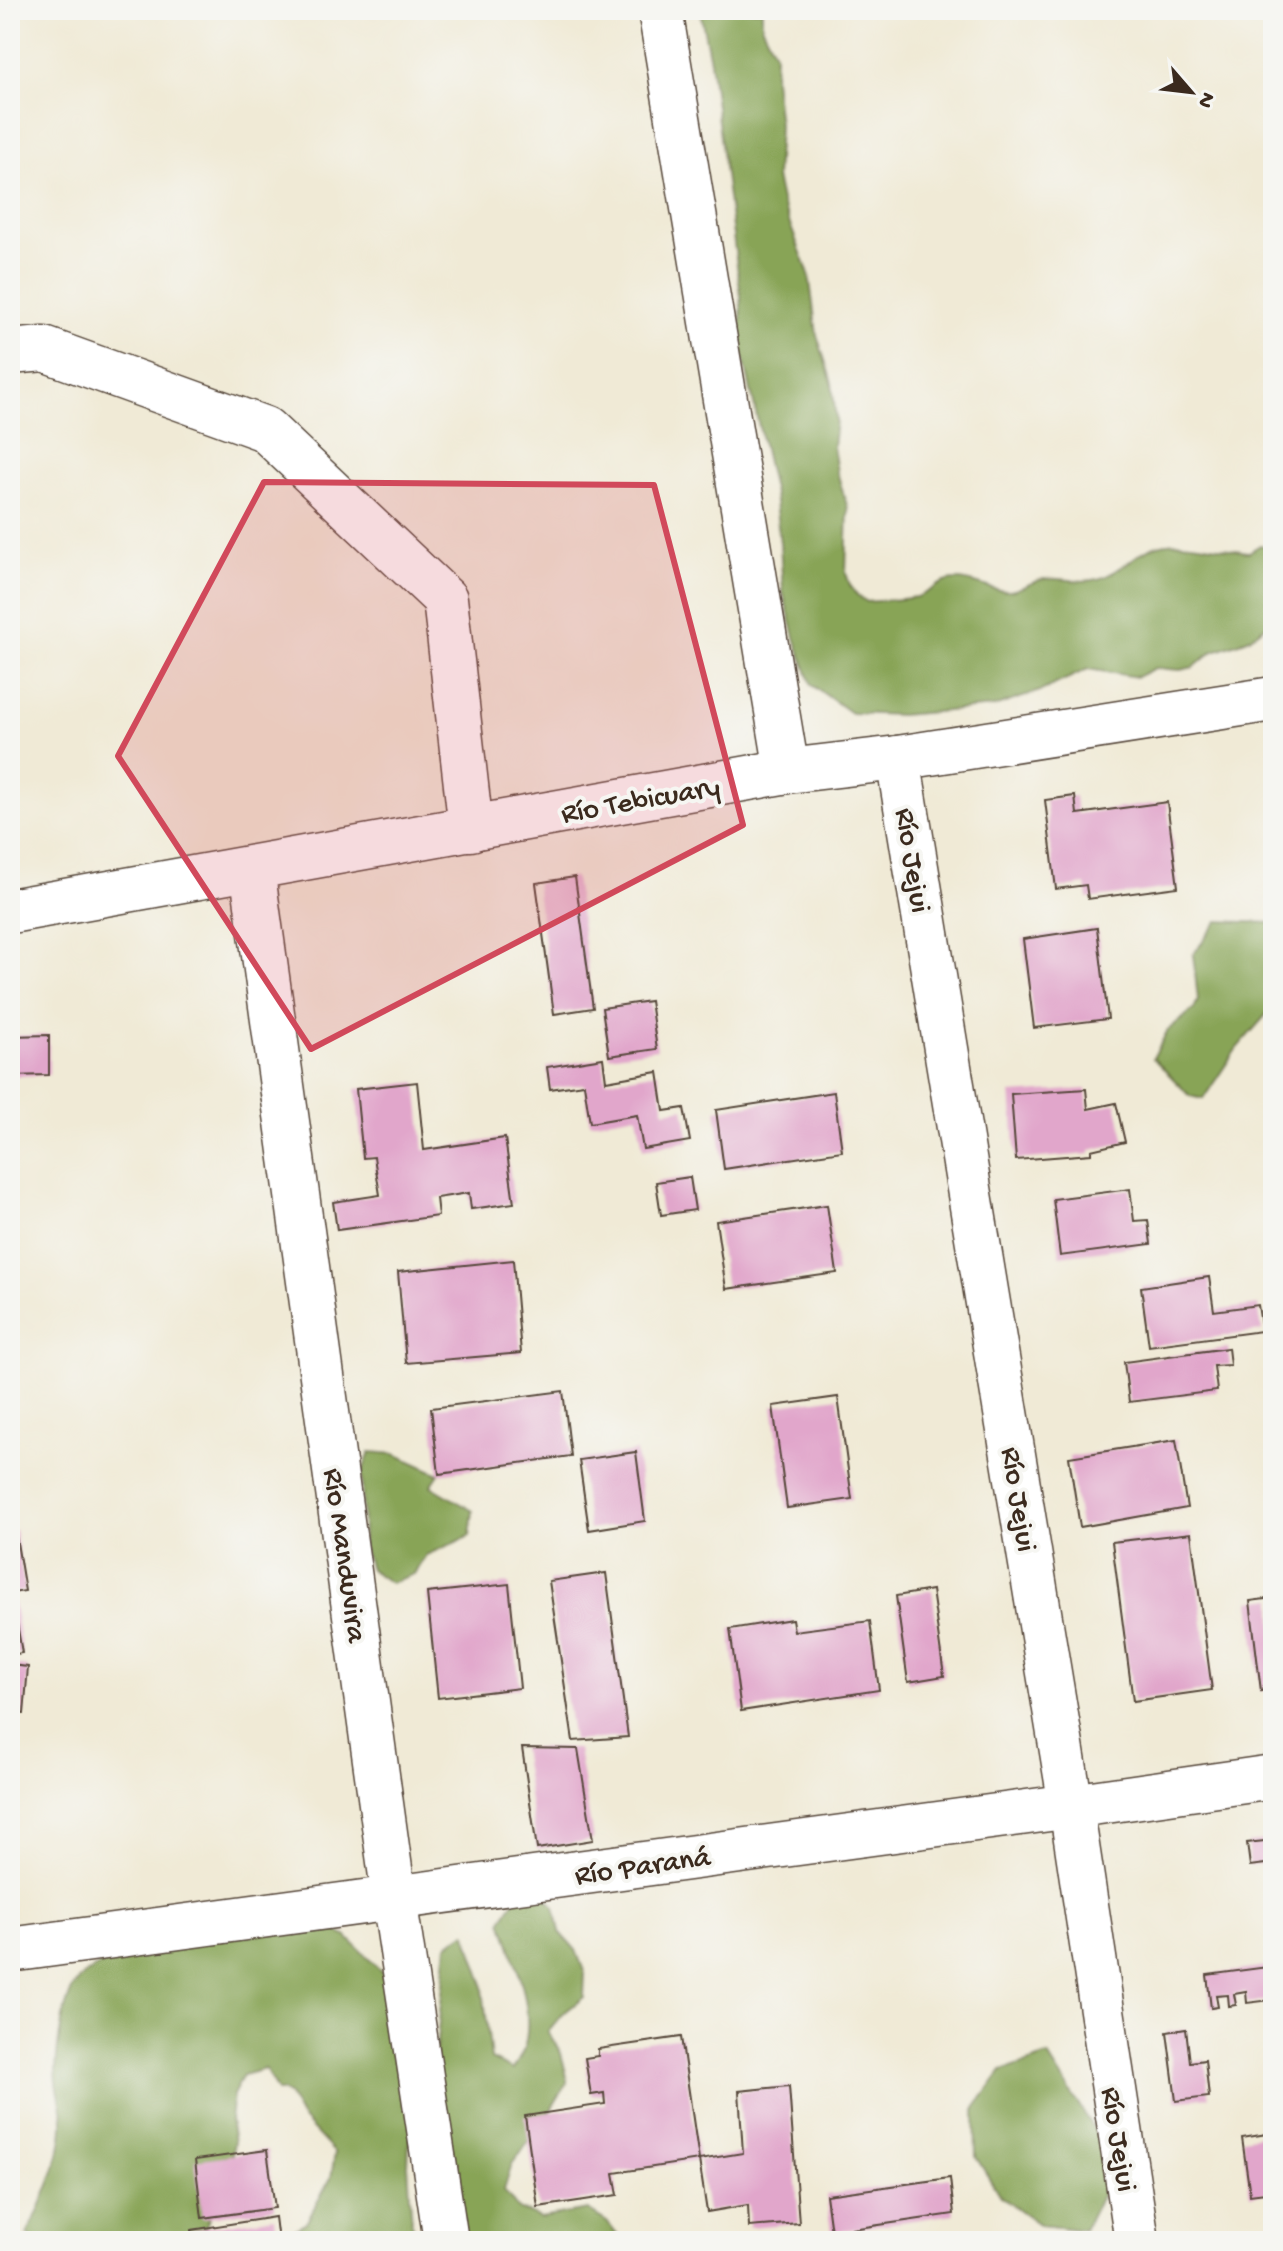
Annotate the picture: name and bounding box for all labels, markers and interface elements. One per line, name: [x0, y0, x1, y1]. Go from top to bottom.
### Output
north arrow: [1151, 52, 1231, 132]
text: N: [1190, 87, 1220, 112]
street label: Río Tebicuary: [559, 771, 723, 834]
street label: Río Jejui: [885, 806, 936, 916]
street label: Río Jejui: [991, 1445, 1042, 1555]
street label: Río Manduvira: [313, 1466, 372, 1646]
street label: Río Paraná: [573, 1841, 714, 1895]
street label: Río Jejui: [1091, 2085, 1142, 2195]

